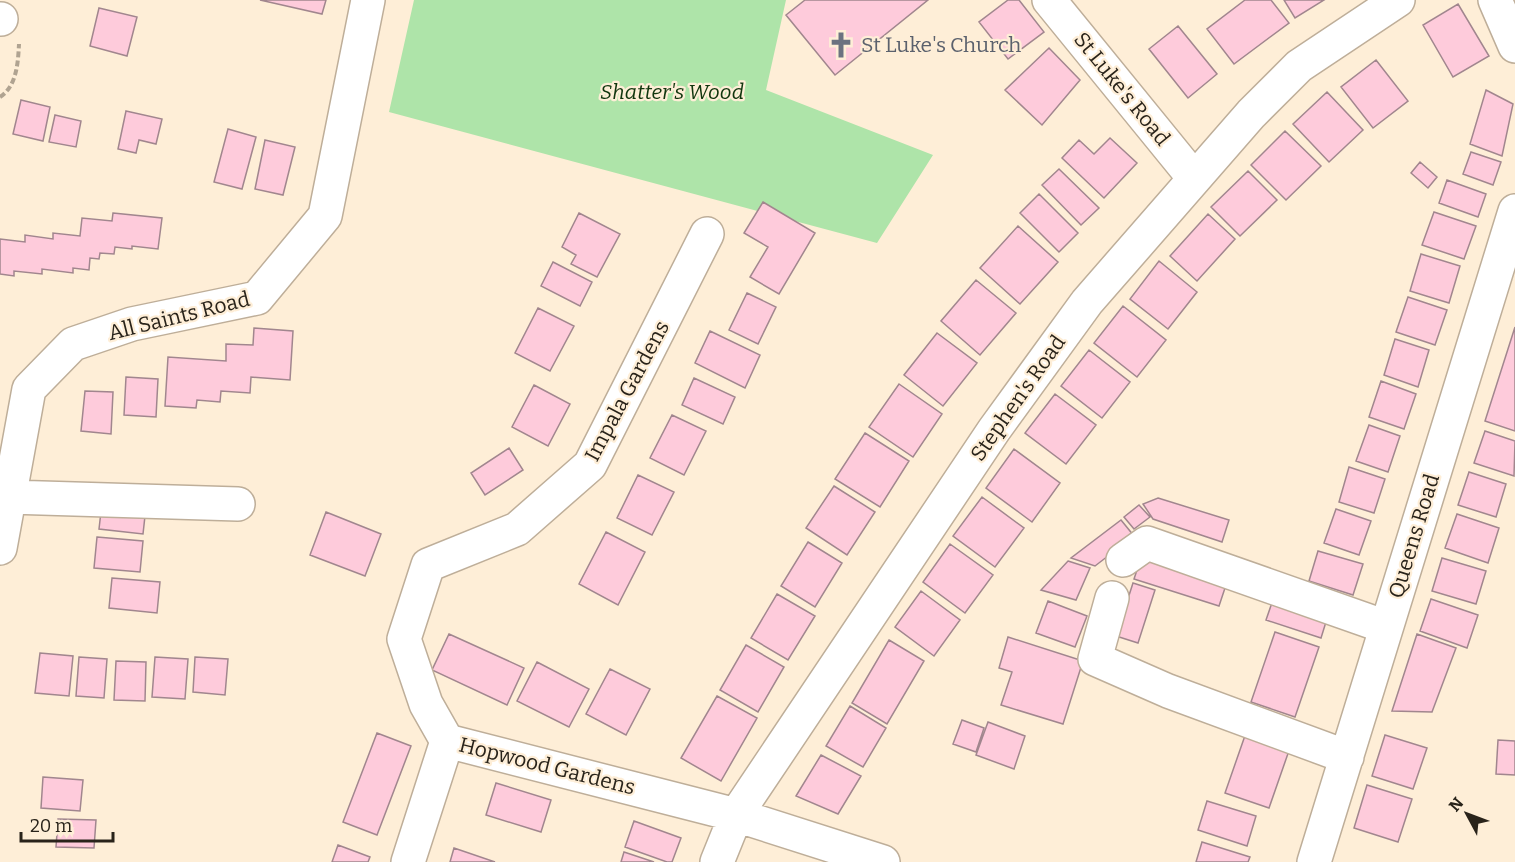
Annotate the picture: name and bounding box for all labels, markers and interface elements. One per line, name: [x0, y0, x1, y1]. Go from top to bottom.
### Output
street label: St Luke's Road: [1068, 27, 1176, 151]
church icon: St Luke's Church: [826, 30, 856, 60]
place label: St Luke's Church: [861, 32, 1021, 58]
park label: Shatter's Wood: [600, 79, 744, 105]
street label: All Saints Road: [105, 286, 253, 346]
street label: Impala Gardens: [579, 316, 675, 466]
street label: Stephen's Road: [965, 330, 1071, 466]
street label: Queens Road: [1383, 471, 1445, 601]
street label: Hopwood Gardens: [456, 732, 638, 800]
north arrow: [1437, 784, 1497, 844]
text: N: [1445, 794, 1467, 815]
scale bar: [21, 805, 112, 843]
text: 20 m: [30, 815, 72, 837]

